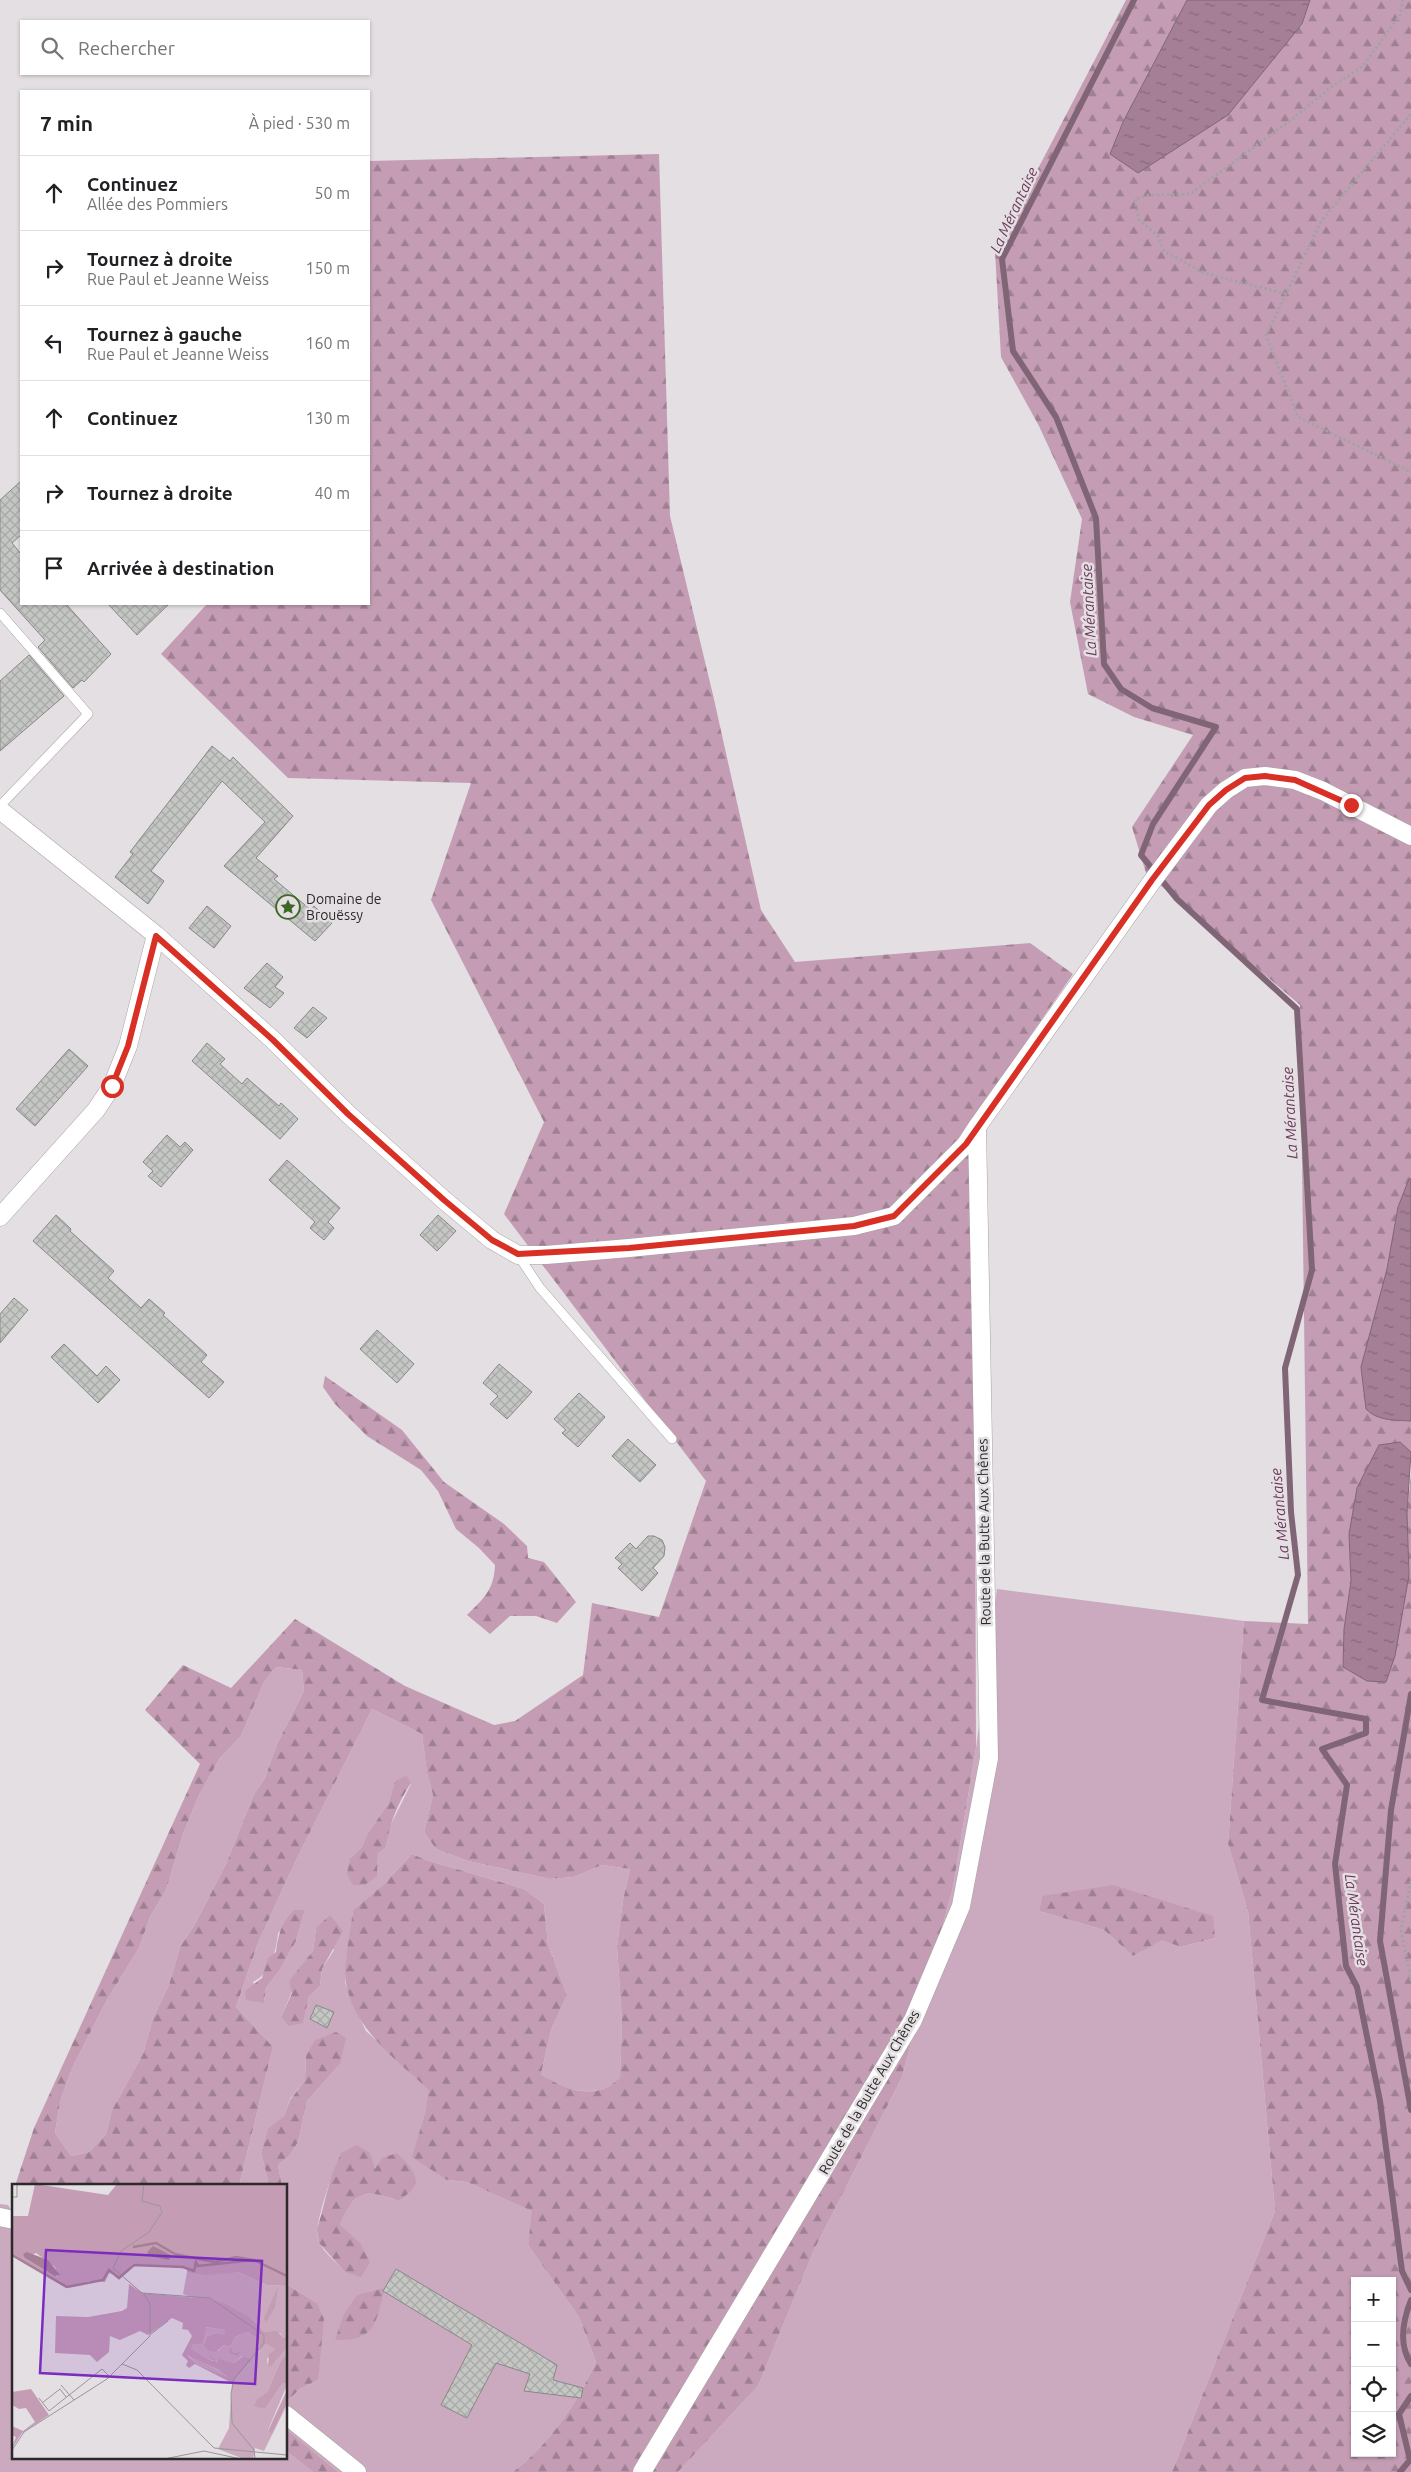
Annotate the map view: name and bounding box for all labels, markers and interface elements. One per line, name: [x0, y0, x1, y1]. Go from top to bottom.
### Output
search box: [20, 20, 370, 75]
icon: search: [38, 34, 66, 62]
text: Rechercher: [78, 37, 175, 59]
text: 7 min: [40, 111, 93, 135]
text: À pied · 530 m: [249, 114, 350, 132]
water label: La Mérantaise: [986, 164, 1041, 255]
text: Continuez: [87, 173, 177, 195]
icon: ahead: [40, 179, 68, 207]
text: 50 m: [314, 184, 350, 202]
text: Allée des Pommiers: [87, 195, 228, 213]
text: Tournez à droite: [87, 248, 233, 270]
icon: right: [40, 254, 68, 282]
text: 150 m: [305, 259, 350, 277]
text: Rue Paul et Jeanne Weiss: [87, 270, 269, 288]
text: Tournez à gauche: [87, 323, 242, 345]
icon: left: [40, 329, 68, 357]
text: 160 m: [305, 334, 350, 352]
text: Rue Paul et Jeanne Weiss: [87, 345, 269, 363]
icon: ahead: [40, 404, 68, 432]
text: Continuez: [87, 407, 177, 429]
text: 130 m: [305, 409, 350, 427]
icon: right: [40, 479, 68, 507]
text: Tournez à droite: [87, 482, 233, 504]
text: 40 m: [314, 484, 350, 502]
icon: arrive: [40, 554, 68, 582]
text: Arrivée à destination: [87, 557, 274, 579]
water label: La Mérantaise: [1078, 563, 1099, 657]
route end: [1340, 794, 1363, 817]
place label: Domaine de Brouëssy: [306, 891, 382, 923]
place icon: Domaine de Brouëssy: [275, 894, 301, 920]
water label: La Mérantaise: [1279, 1066, 1300, 1160]
route start: [101, 1075, 124, 1098]
street label: Route de la Butte Aux Chênes: [974, 1438, 994, 1626]
water label: La Mérantaise: [1267, 1467, 1292, 1561]
water label: La Mérantaise: [1342, 1873, 1371, 1967]
street label: Route de la Butte Aux Chênes: [815, 2007, 923, 2177]
inset map: [12, 2184, 288, 2460]
map controls: [1351, 2277, 1396, 2457]
button: +: [1351, 2277, 1396, 2322]
button: −: [1351, 2322, 1396, 2367]
button: locate: [1351, 2367, 1396, 2412]
button: layers: [1351, 2412, 1396, 2457]

